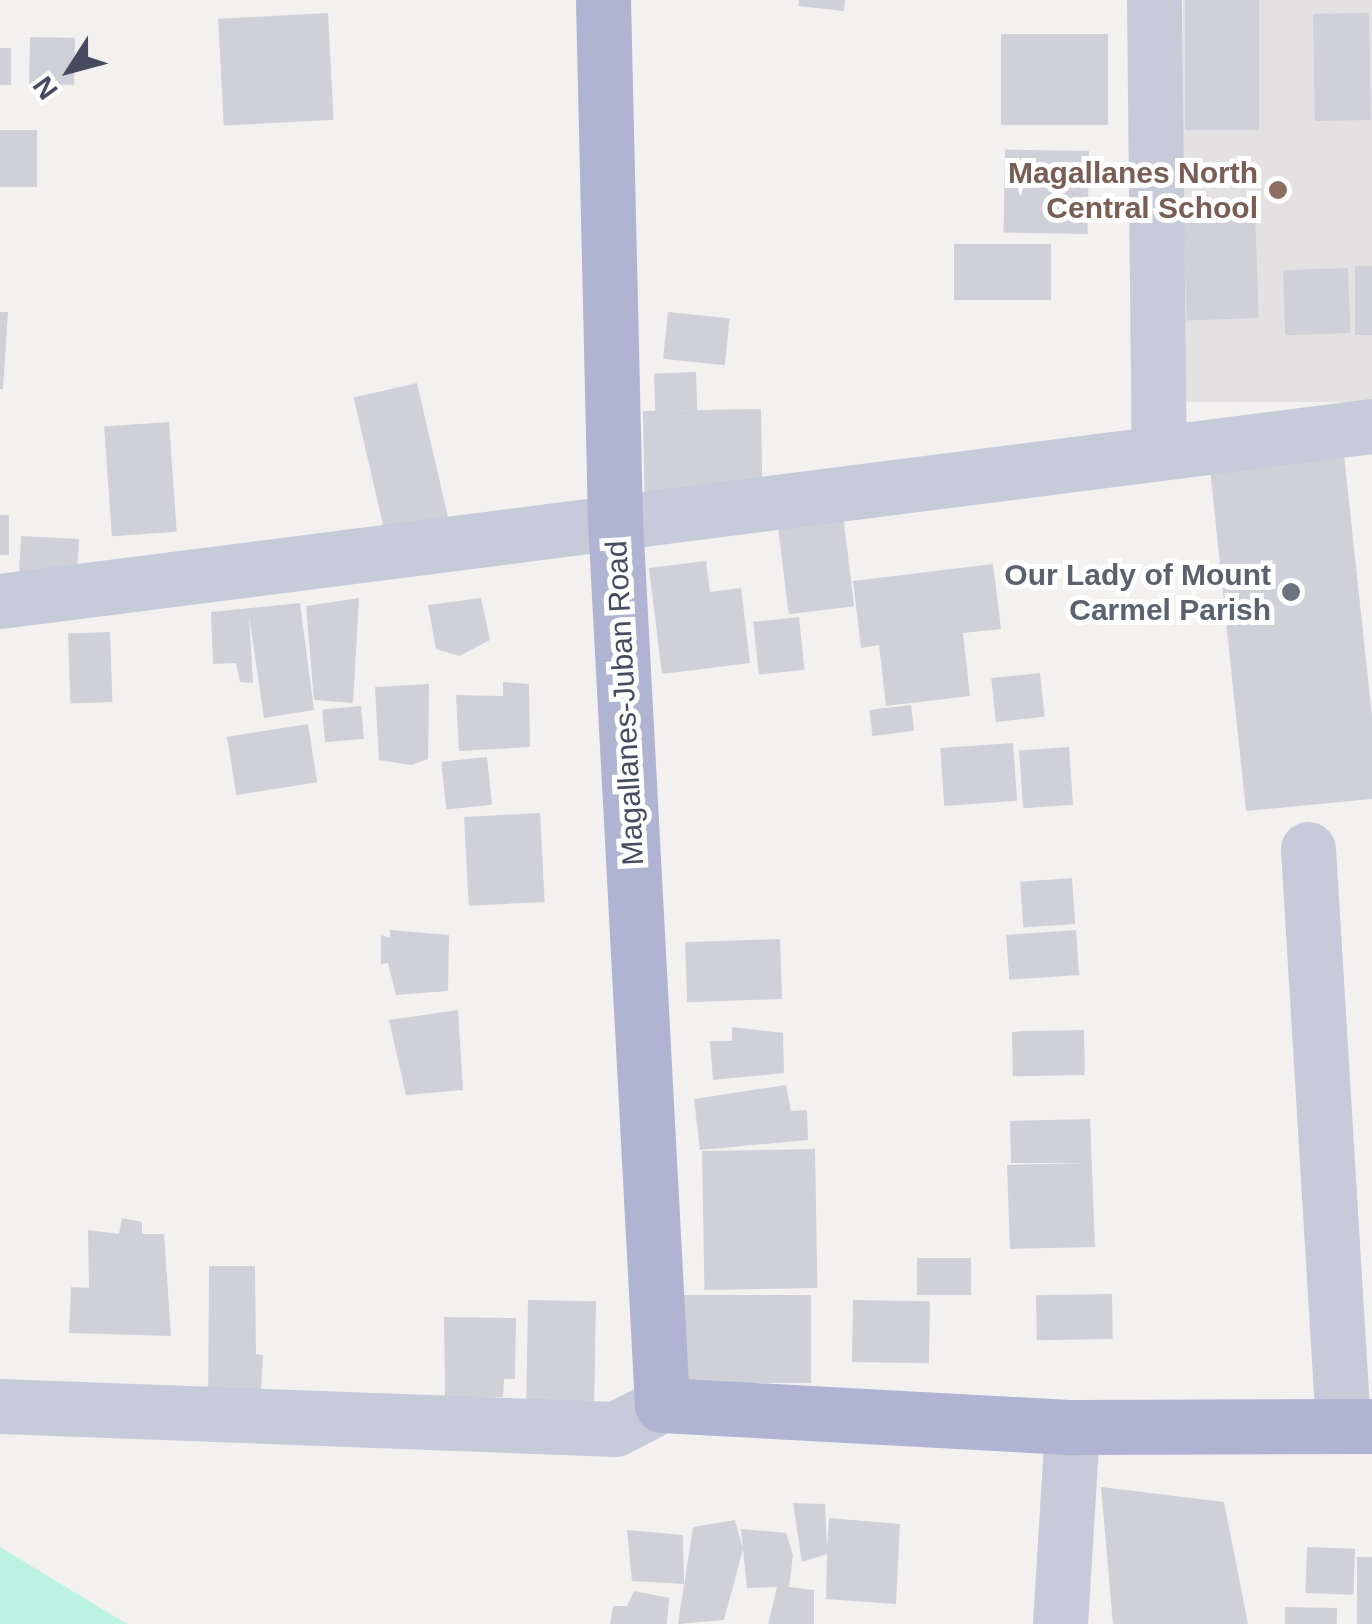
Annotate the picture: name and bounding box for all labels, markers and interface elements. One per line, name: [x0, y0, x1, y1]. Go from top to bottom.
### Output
north arrow: [20, 20, 120, 120]
text: N: [27, 71, 64, 105]
place label: Magallanes North Central School: [1008, 155, 1258, 226]
marker: Magallanes North Central School: [1267, 179, 1289, 201]
street label: Magallanes-Juban Road: [599, 540, 651, 866]
place label: Our Lady of Mount Carmel Parish: [1004, 557, 1271, 628]
marker: Our Lady of Mount Carmel Parish: [1280, 581, 1302, 603]

